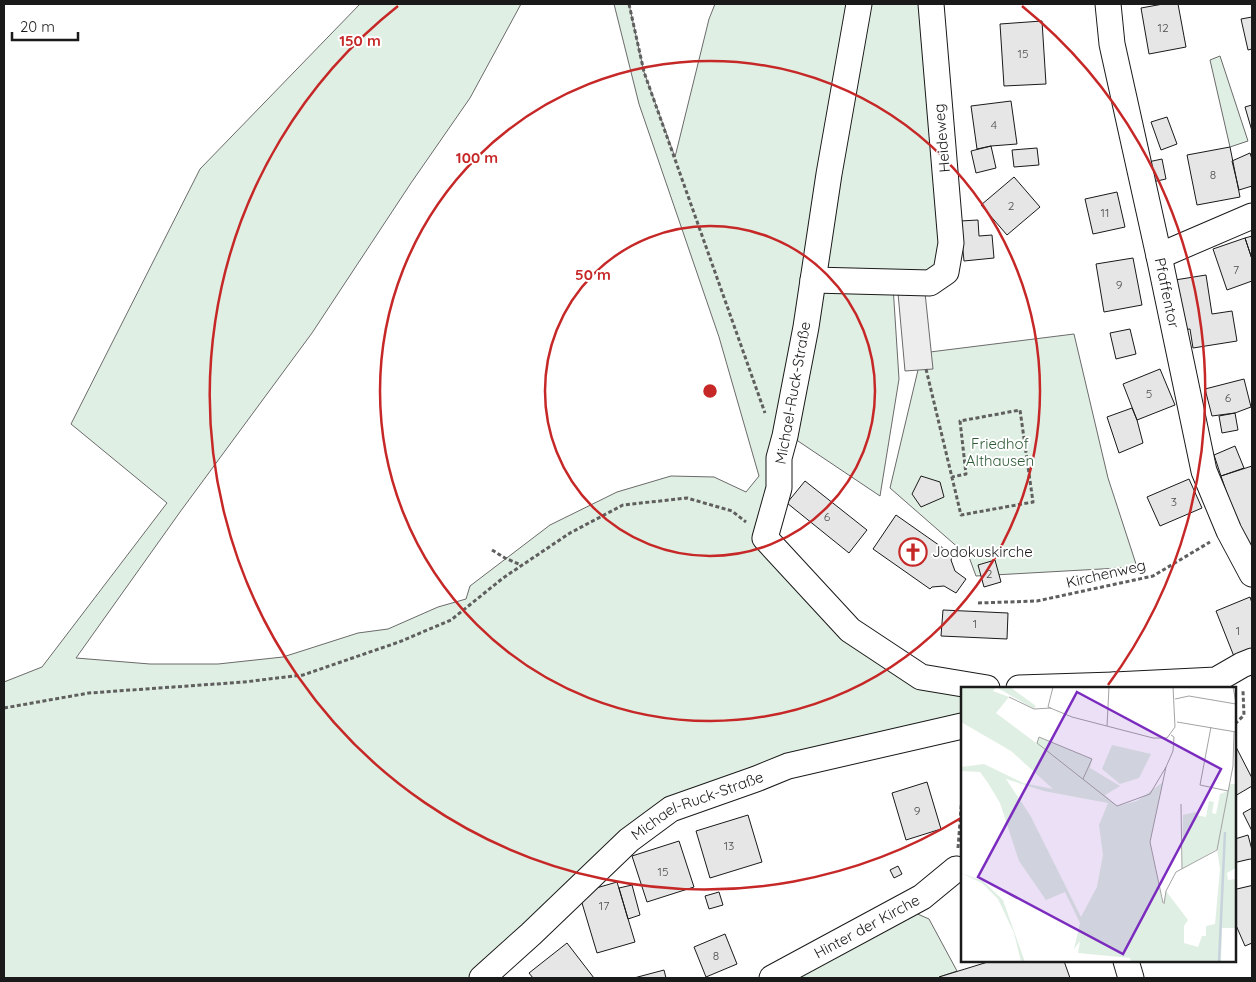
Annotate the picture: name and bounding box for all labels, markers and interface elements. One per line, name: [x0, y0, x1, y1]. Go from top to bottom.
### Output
scale bar: [12, 10, 79, 42]
text: 20 m: [20, 17, 55, 36]
house number: 12: [1157, 20, 1169, 35]
text: 150 m: [339, 31, 381, 50]
house number: 15: [1018, 46, 1028, 61]
street label: Heideweg: [929, 103, 954, 173]
house number: 4: [991, 117, 997, 132]
text: 100 m: [456, 148, 498, 167]
house number: 8: [1210, 167, 1216, 182]
house number: 2: [1008, 198, 1015, 213]
house number: 11: [1101, 205, 1109, 220]
street label: Pfaffentor: [1151, 256, 1184, 330]
house number: 7: [1233, 262, 1239, 277]
text: 50 m: [575, 265, 611, 284]
house number: 9: [1116, 277, 1123, 292]
street label: Michael-Ruck-Straße: [771, 320, 814, 466]
centre of rings: [701, 382, 719, 400]
house number: 5: [1146, 386, 1152, 401]
house number: 6: [1225, 390, 1232, 405]
park label: Friedhof Althausen: [966, 434, 1034, 470]
house number: 3: [1171, 494, 1177, 509]
house number: 6: [824, 509, 831, 524]
church icon: Jodokuskirche: [898, 537, 928, 567]
place label: Jodokuskirche: [932, 542, 1033, 561]
street label: Kirchenweg: [1064, 555, 1148, 592]
house number: 2: [986, 566, 993, 581]
house number: 1: [973, 616, 977, 631]
house number: 1: [1236, 623, 1240, 638]
inset map: [961, 687, 1236, 962]
street label: Michael-Ruck-Straße: [627, 767, 766, 844]
house number: 9: [914, 803, 921, 818]
house number: 13: [724, 838, 734, 853]
house number: 15: [658, 864, 668, 879]
street label: Hinter der Kirche: [811, 890, 923, 962]
house number: 17: [599, 898, 609, 913]
house number: 8: [713, 948, 719, 963]

